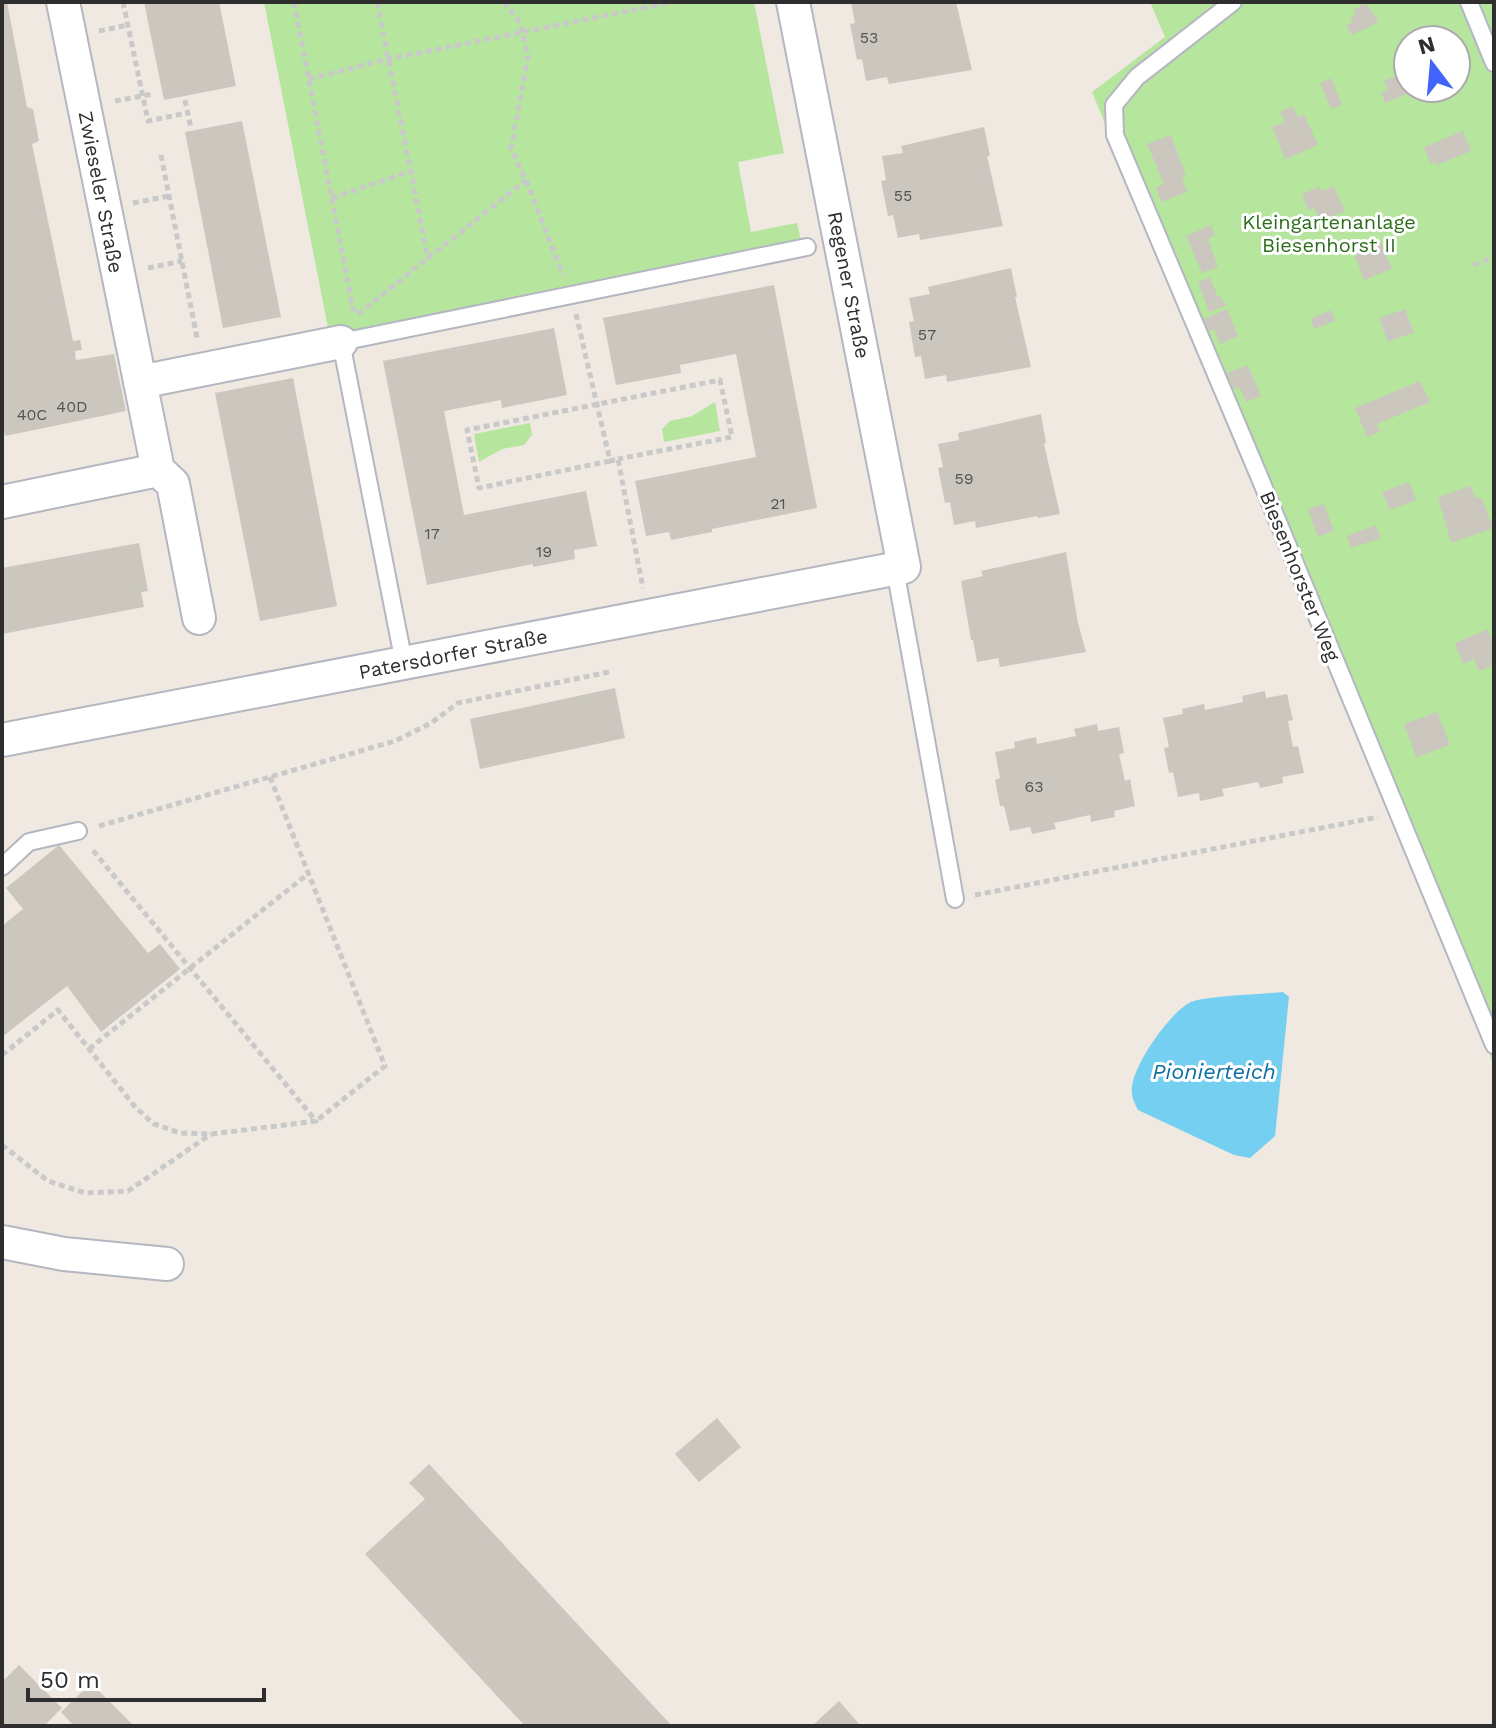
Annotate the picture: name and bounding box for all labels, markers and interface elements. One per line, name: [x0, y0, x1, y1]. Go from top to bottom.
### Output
north arrow: [1392, 24, 1472, 104]
house number: 53: [860, 28, 878, 47]
text: N: [1415, 31, 1438, 60]
street label: Zwieseler Straße: [74, 109, 128, 275]
house number: 55: [894, 186, 912, 205]
street label: Regener Straße: [823, 209, 875, 361]
park label: Kleingartenanlage Biesenhorst II: [1242, 210, 1416, 257]
house number: 57: [918, 325, 936, 344]
house number: 40D: [56, 397, 88, 416]
house number: 40C: [17, 405, 47, 424]
house number: 59: [954, 469, 974, 488]
street label: Biesenhorster Weg: [1255, 487, 1345, 665]
house number: 21: [770, 494, 786, 513]
house number: 17: [424, 524, 440, 543]
house number: 19: [536, 542, 552, 561]
street label: Patersdorfer Straße: [356, 624, 550, 684]
house number: 63: [1024, 777, 1044, 796]
water label: Pionierteich: [1152, 1059, 1276, 1084]
scale bar: [28, 1652, 264, 1702]
text: 50 m: [40, 1666, 100, 1694]

